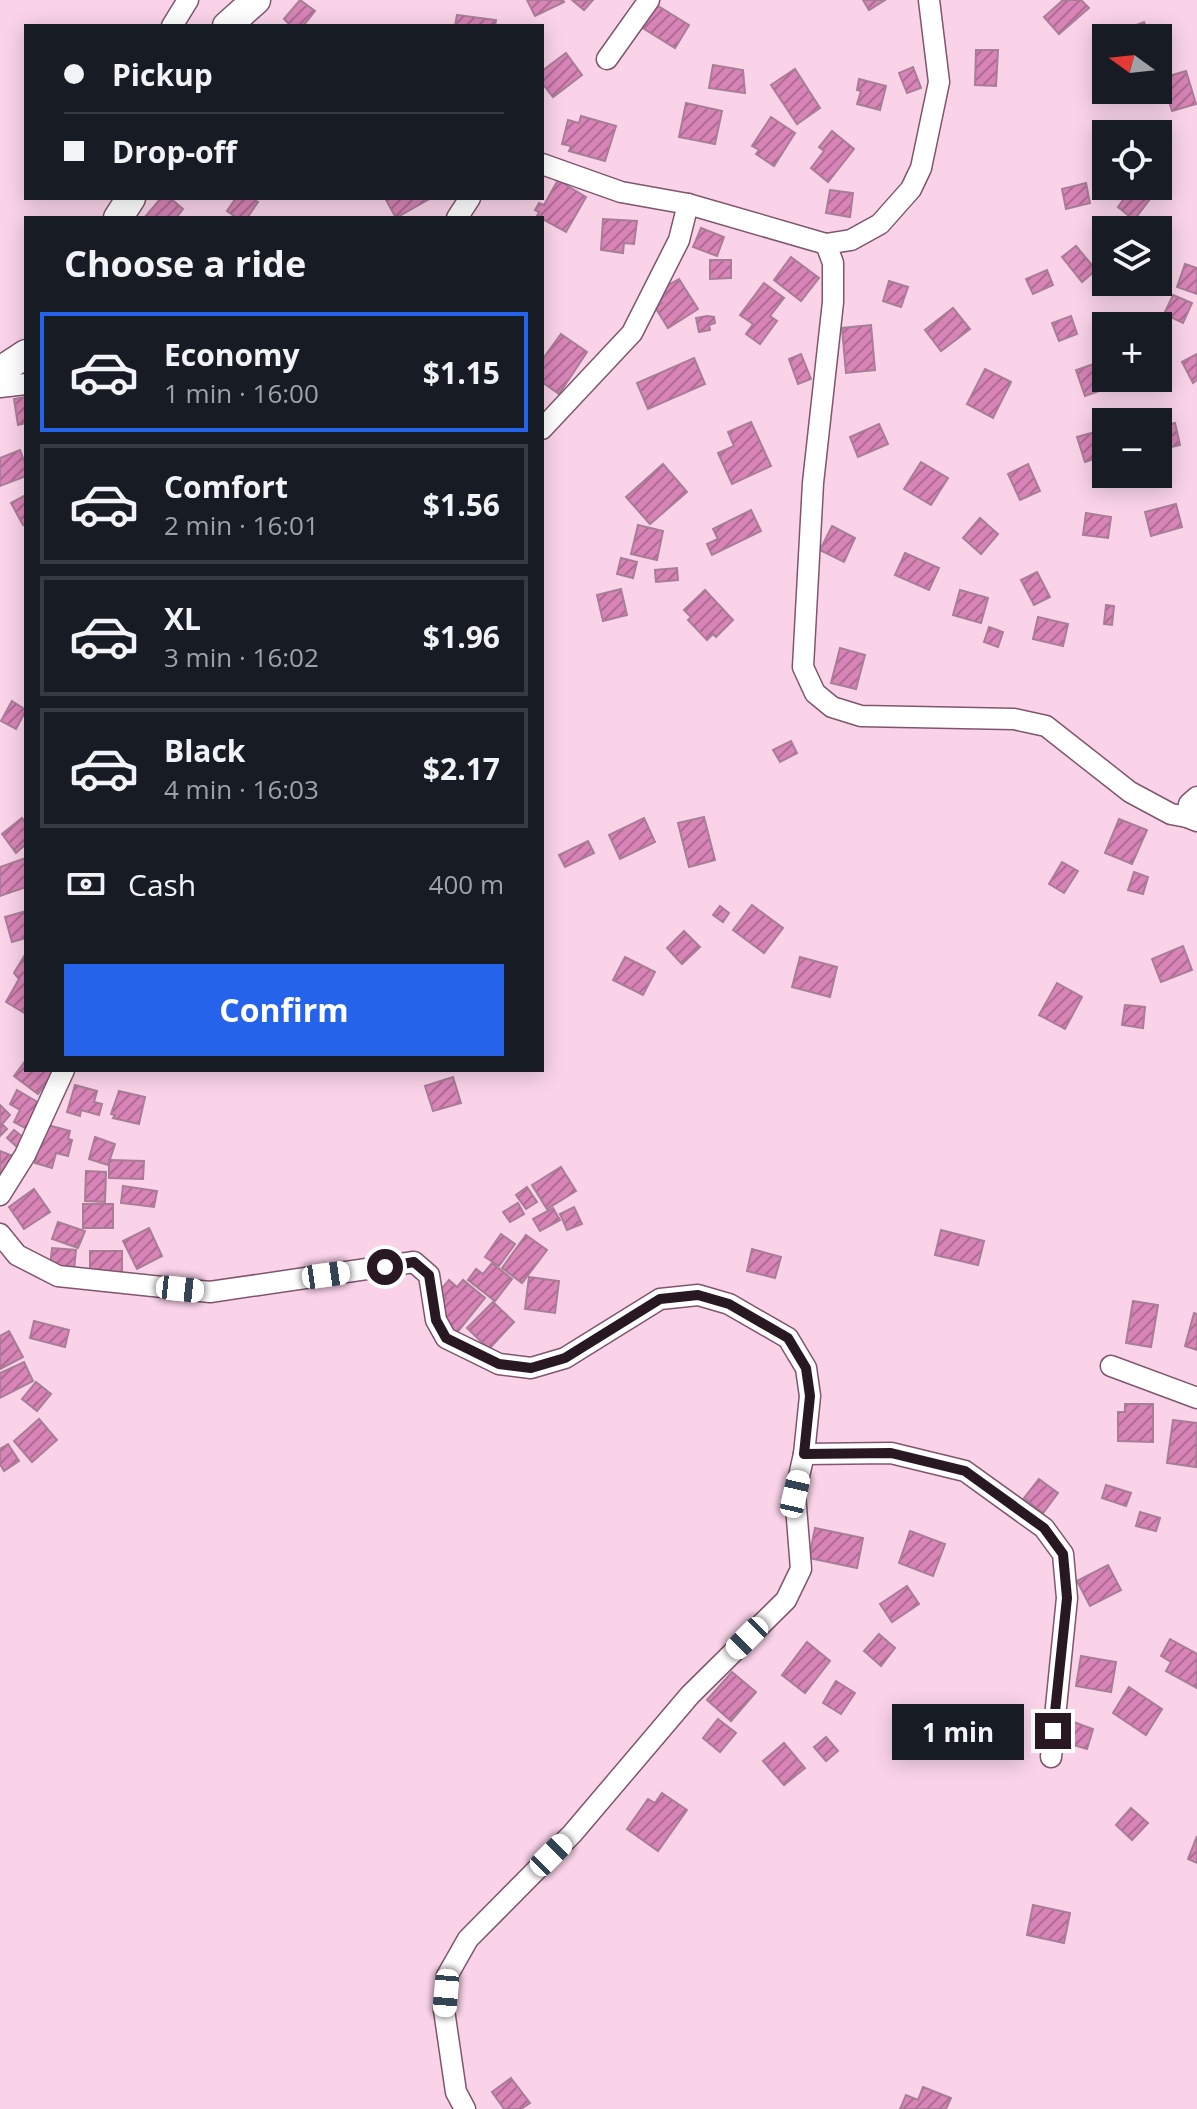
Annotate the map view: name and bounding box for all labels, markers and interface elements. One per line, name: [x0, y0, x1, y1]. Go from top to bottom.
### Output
north arrow: [1092, 24, 1172, 104]
map controls: [1092, 24, 1172, 488]
text: Pickup: [112, 54, 213, 95]
button: locate: [1092, 120, 1172, 200]
text: Drop-off: [112, 131, 237, 172]
button: layers: [1092, 216, 1172, 296]
text: Choose a ride: [64, 239, 306, 288]
button: +: [1092, 312, 1172, 392]
text: Economy: [164, 334, 300, 375]
icon: car: [68, 336, 140, 408]
text: $1.15: [423, 352, 500, 393]
text: 1 min · 16:00: [164, 375, 319, 411]
button: −: [1092, 408, 1172, 488]
text: Comfort: [164, 466, 288, 507]
icon: car: [68, 468, 140, 540]
text: $1.56: [423, 484, 500, 525]
text: 2 min · 16:01: [164, 507, 319, 543]
text: XL: [164, 598, 201, 639]
icon: car: [68, 600, 140, 672]
text: $1.96: [423, 616, 500, 657]
text: 3 min · 16:02: [164, 639, 319, 675]
text: Black: [164, 730, 245, 771]
icon: car: [68, 732, 140, 804]
text: $2.17: [423, 748, 500, 789]
text: 4 min · 16:03: [164, 771, 319, 807]
icon: cash: [64, 862, 108, 906]
text: Cash: [128, 864, 196, 905]
text: 400 m: [429, 866, 504, 902]
button: Confirm: [64, 964, 504, 1056]
route start: [367, 1249, 403, 1285]
car: [301, 1260, 351, 1290]
car: [155, 1275, 205, 1303]
car: [778, 1468, 812, 1520]
car: [722, 1613, 772, 1663]
callout: 1 min: [893, 1703, 1025, 1759]
route end: [1035, 1713, 1071, 1749]
text: 1 min: [922, 1714, 994, 1750]
car: [526, 1830, 576, 1880]
car: [432, 1968, 460, 2018]

